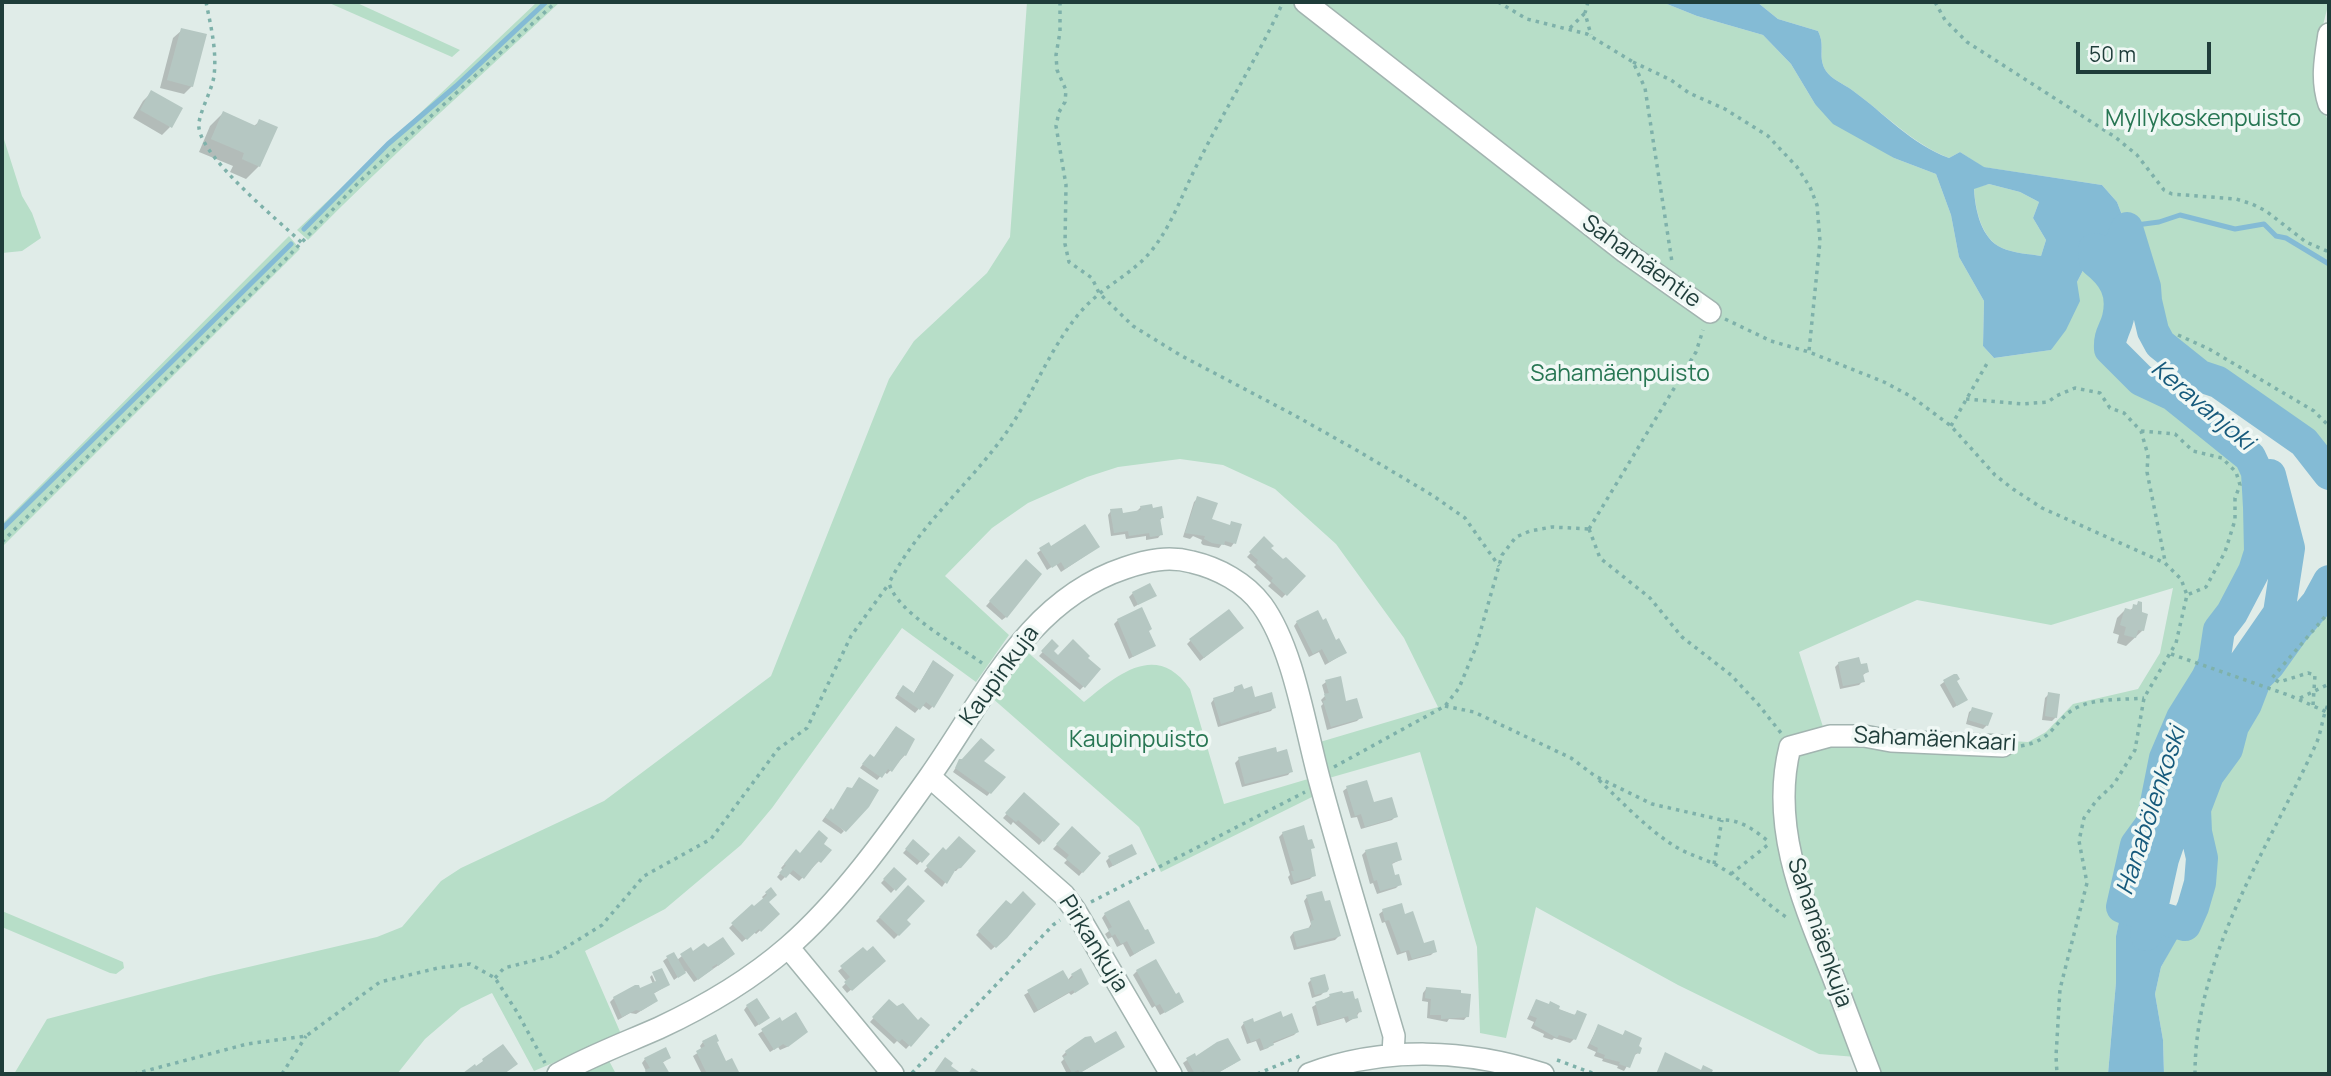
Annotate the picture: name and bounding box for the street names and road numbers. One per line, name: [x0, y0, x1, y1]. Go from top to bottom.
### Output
street label: Sahamäentie: [1576, 210, 1706, 314]
street label: Kaupinkuja: [955, 621, 1045, 731]
street label: Sahamäenkaari: [1853, 722, 2017, 758]
street label: Sahamäenkuja: [1781, 855, 1857, 1011]
street label: Pirkankuja: [1052, 890, 1134, 998]

